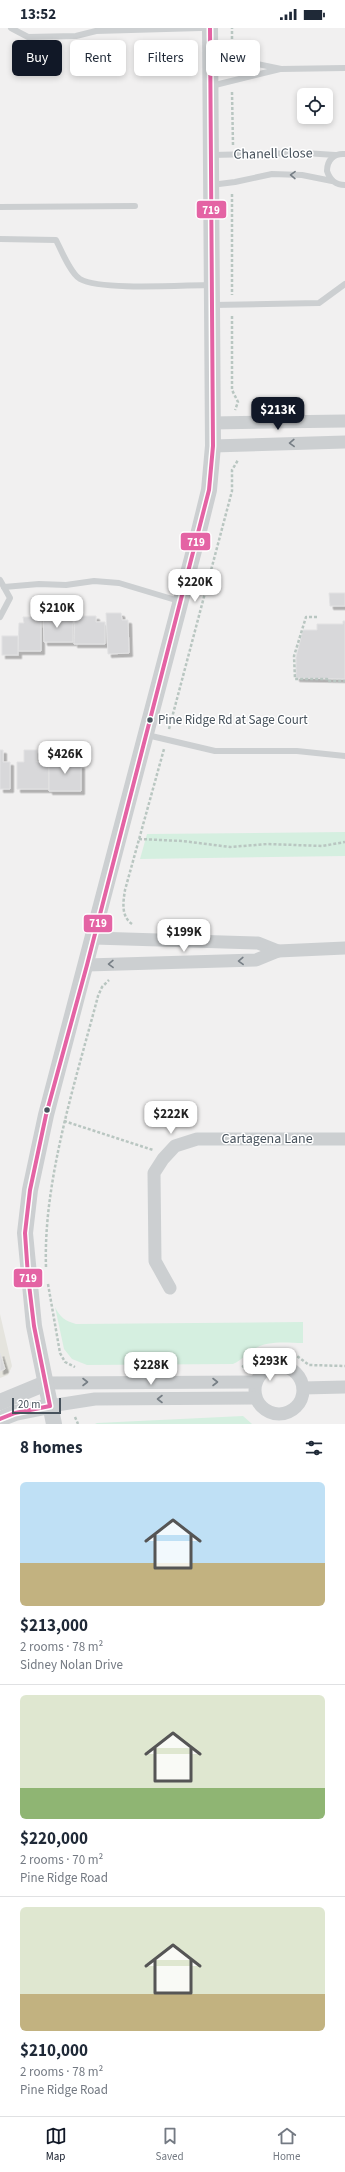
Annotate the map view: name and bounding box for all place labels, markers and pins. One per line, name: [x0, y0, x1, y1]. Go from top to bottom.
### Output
pin: $213K: [250, 397, 306, 431]
pin: $220K: [167, 569, 223, 603]
pin: $210K: [29, 595, 85, 629]
place label: Pine Ridge Rd at Sage Court: [158, 711, 308, 729]
marker: Pine Ridge Rd at Sage Court: [145, 715, 155, 725]
pin: $426K: [37, 741, 93, 775]
pin: $199K: [156, 919, 212, 953]
pin: $222K: [143, 1101, 199, 1135]
unlabelled marker: [42, 1105, 52, 1115]
pin: $293K: [242, 1348, 298, 1382]
pin: $228K: [123, 1352, 179, 1386]

